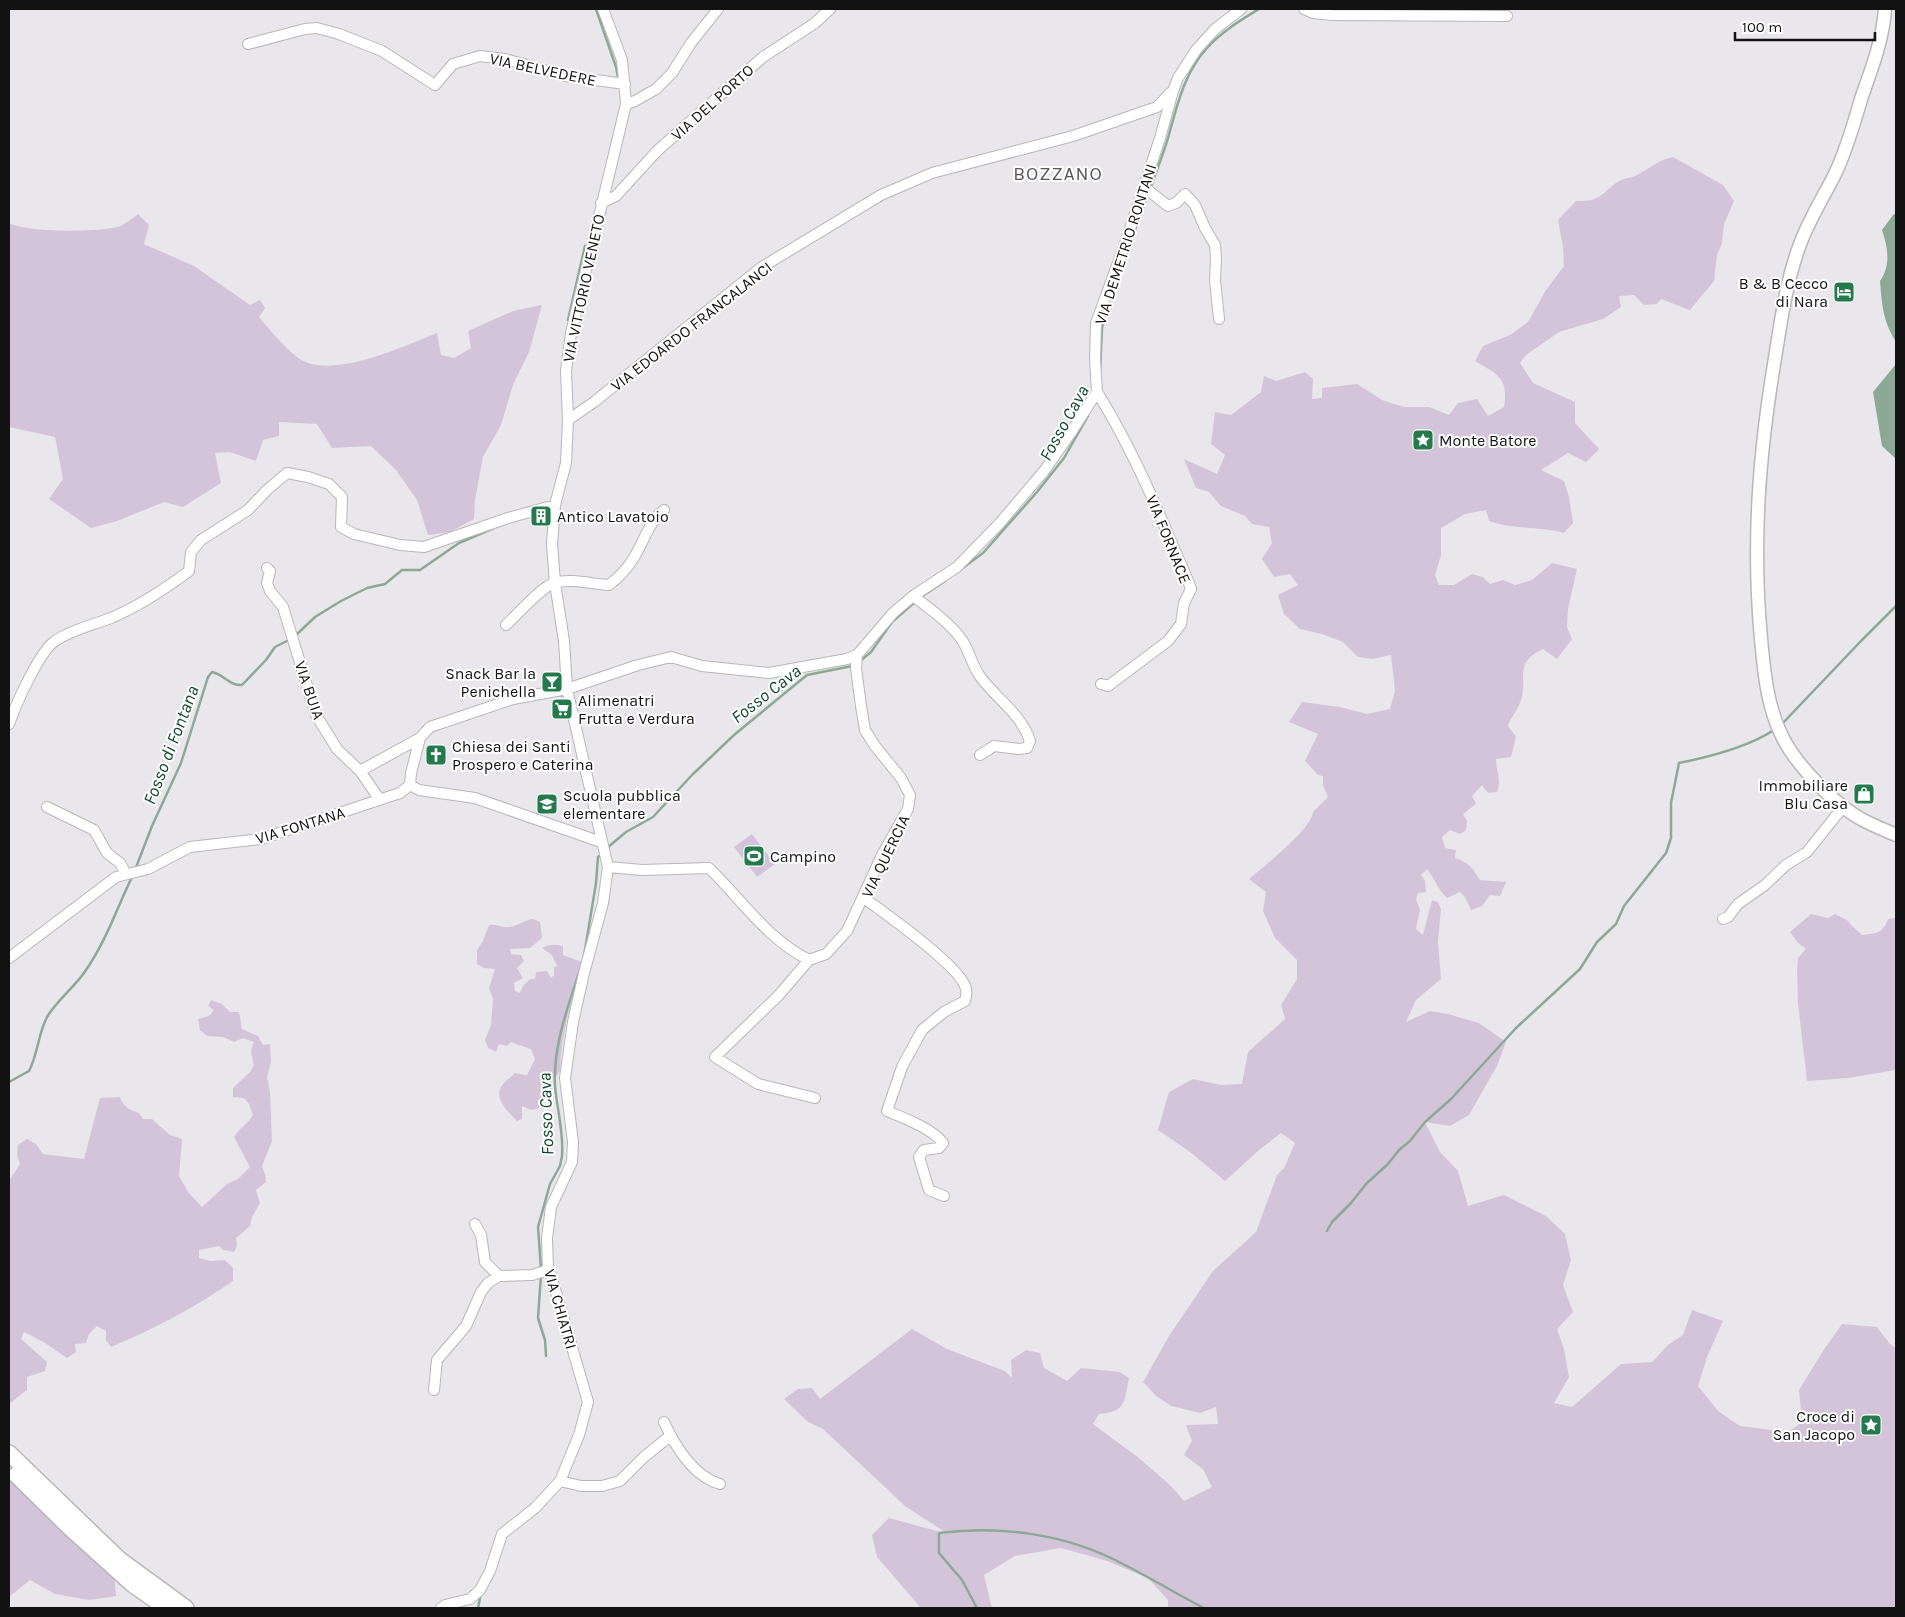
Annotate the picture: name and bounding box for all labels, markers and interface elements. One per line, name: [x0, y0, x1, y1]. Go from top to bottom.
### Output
scale bar: [1735, 10, 1875, 42]
text: 100 m: [1742, 18, 1782, 36]
street label: VIA BELVEDERE: [488, 49, 598, 90]
street label: VIA DEL PORTO: [667, 60, 758, 144]
street label: VIA DEMETRIO RONTANI: [1090, 161, 1160, 327]
district label: BOZZANO: [1013, 163, 1103, 185]
street label: VIA VITTORIO VENETO: [559, 212, 608, 364]
street label: VIA EDOARDO FRANCALANCI: [607, 258, 776, 395]
place label: B & B Cecco di Nara: [1739, 274, 1828, 311]
hotel icon: B & B Cecco di Nara: [1832, 280, 1856, 304]
water label: Fosso Cava: [1034, 381, 1094, 465]
place icon: Monte Batore: [1411, 428, 1435, 452]
place label: Monte Batore: [1439, 431, 1537, 450]
street label: VIA FORNACE: [1142, 492, 1195, 586]
building icon: Antico Lavatoio: [529, 504, 553, 528]
place label: Antico Lavatoio: [557, 507, 669, 526]
street label: VIA BUIA: [291, 658, 328, 722]
water label: Fosso Cava: [727, 660, 805, 728]
place label: Snack Bar la Penichella: [445, 664, 536, 701]
bar icon: Snack Bar la Penichella: [540, 670, 564, 694]
water label: Fosso di Fontana: [138, 682, 204, 808]
place label: Alimenatri Frutta e Verdura: [578, 691, 695, 728]
supermarket icon: Alimenatri Frutta e Verdura: [550, 697, 574, 721]
place label: Chiesa dei Santi Prospero e Caterina: [452, 737, 594, 774]
church icon: Chiesa dei Santi Prospero e Caterina: [424, 743, 448, 767]
place label: Immobiliare Blu Casa: [1759, 776, 1848, 813]
shop icon: Immobiliare Blu Casa: [1852, 782, 1876, 806]
place label: Scuola pubblica elementare: [563, 786, 681, 823]
school or university icon: Scuola pubblica elementare: [535, 792, 559, 816]
street label: VIA FONTANA: [253, 803, 347, 848]
street label: VIA QUERCIA: [857, 812, 914, 901]
sports icon: Campino: [742, 844, 766, 868]
place label: Campino: [770, 847, 836, 866]
water label: Fosso Cava: [534, 1072, 558, 1156]
street label: VIA CHIATRI: [540, 1267, 581, 1351]
place label: Croce di San Jacopo: [1773, 1407, 1855, 1444]
place icon: Croce di San Jacopo: [1859, 1413, 1883, 1437]

